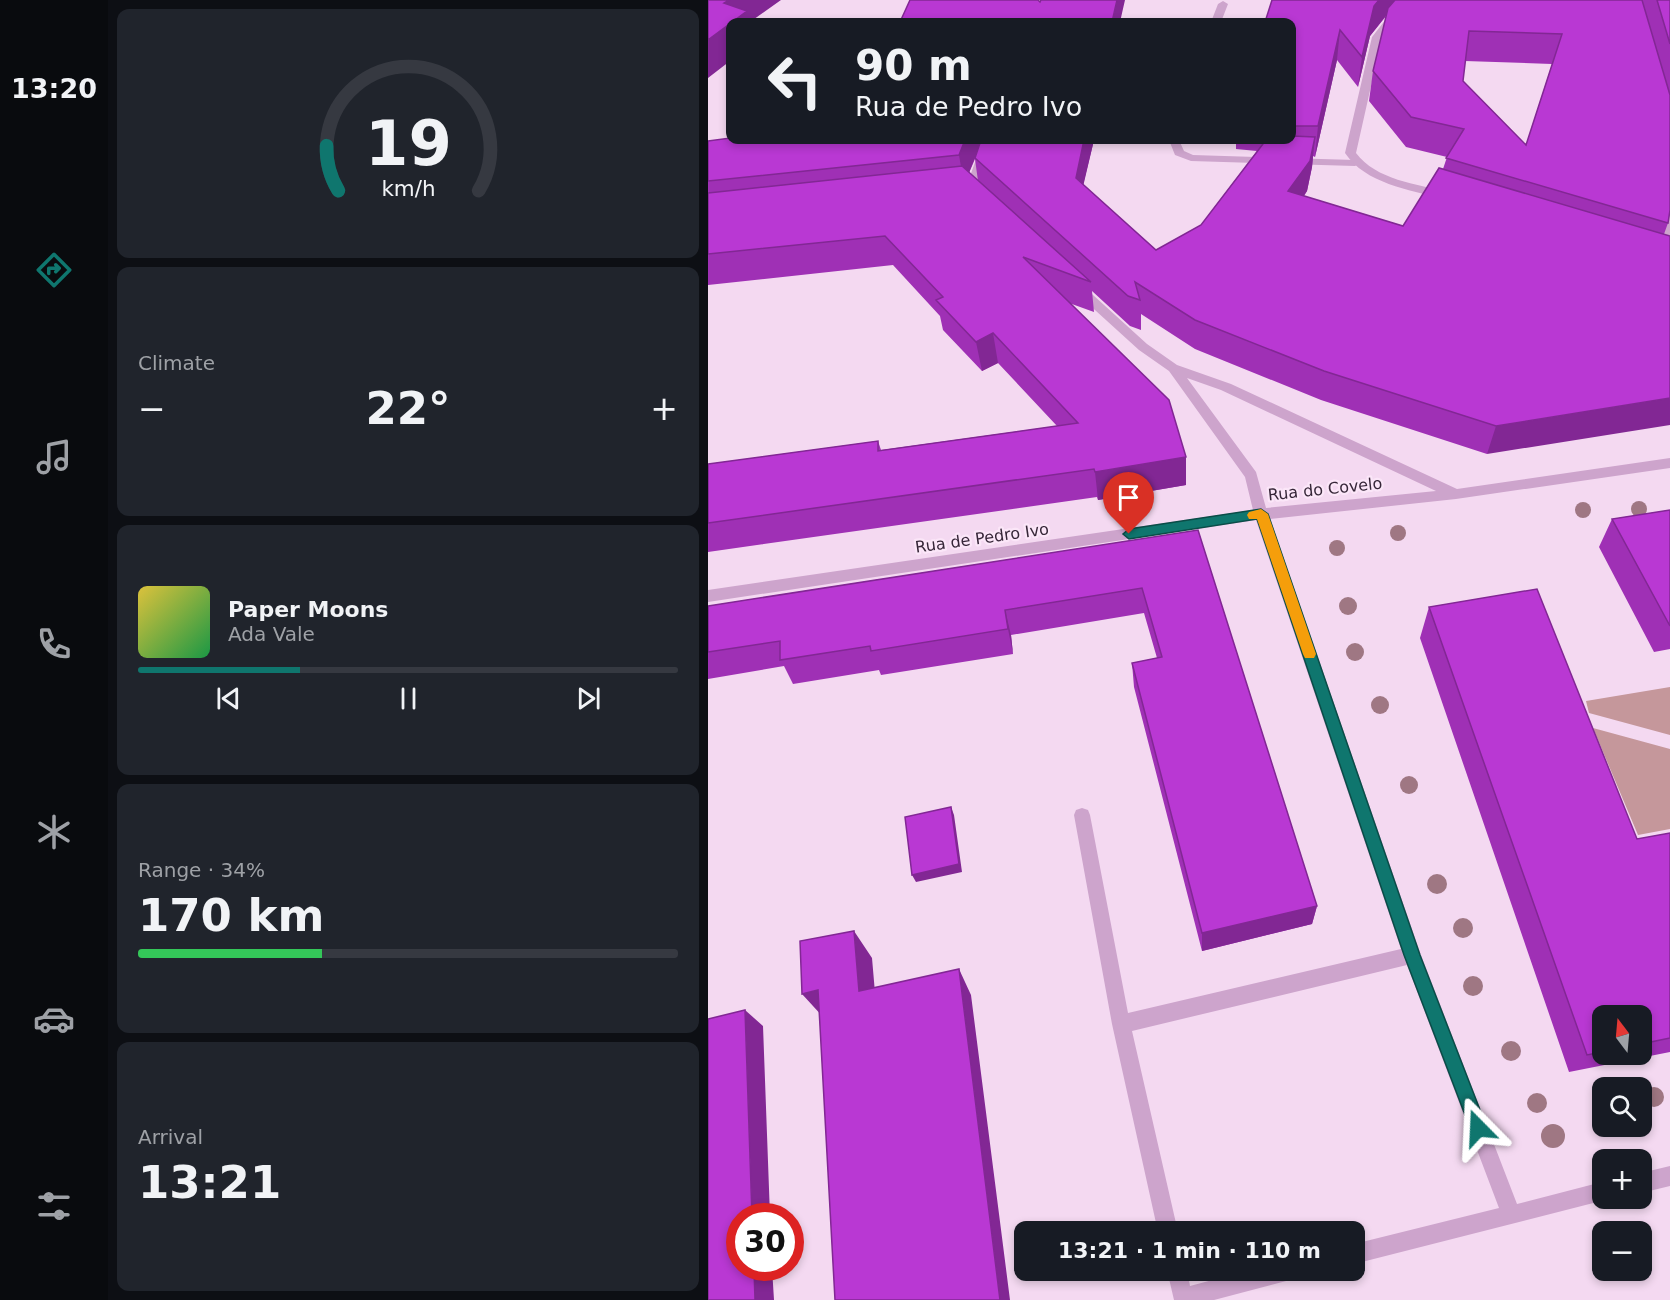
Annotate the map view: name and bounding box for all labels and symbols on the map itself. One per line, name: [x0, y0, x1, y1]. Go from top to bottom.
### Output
pin: [1103, 472, 1154, 534]
street label: Rua do Covelo: [1267, 474, 1383, 504]
street label: Rua de Pedro Ivo: [914, 519, 1050, 557]
north arrow: [1592, 1005, 1652, 1065]
position arrow: [1446, 1096, 1510, 1160]
speed limit sign: 30: [726, 1203, 804, 1281]

